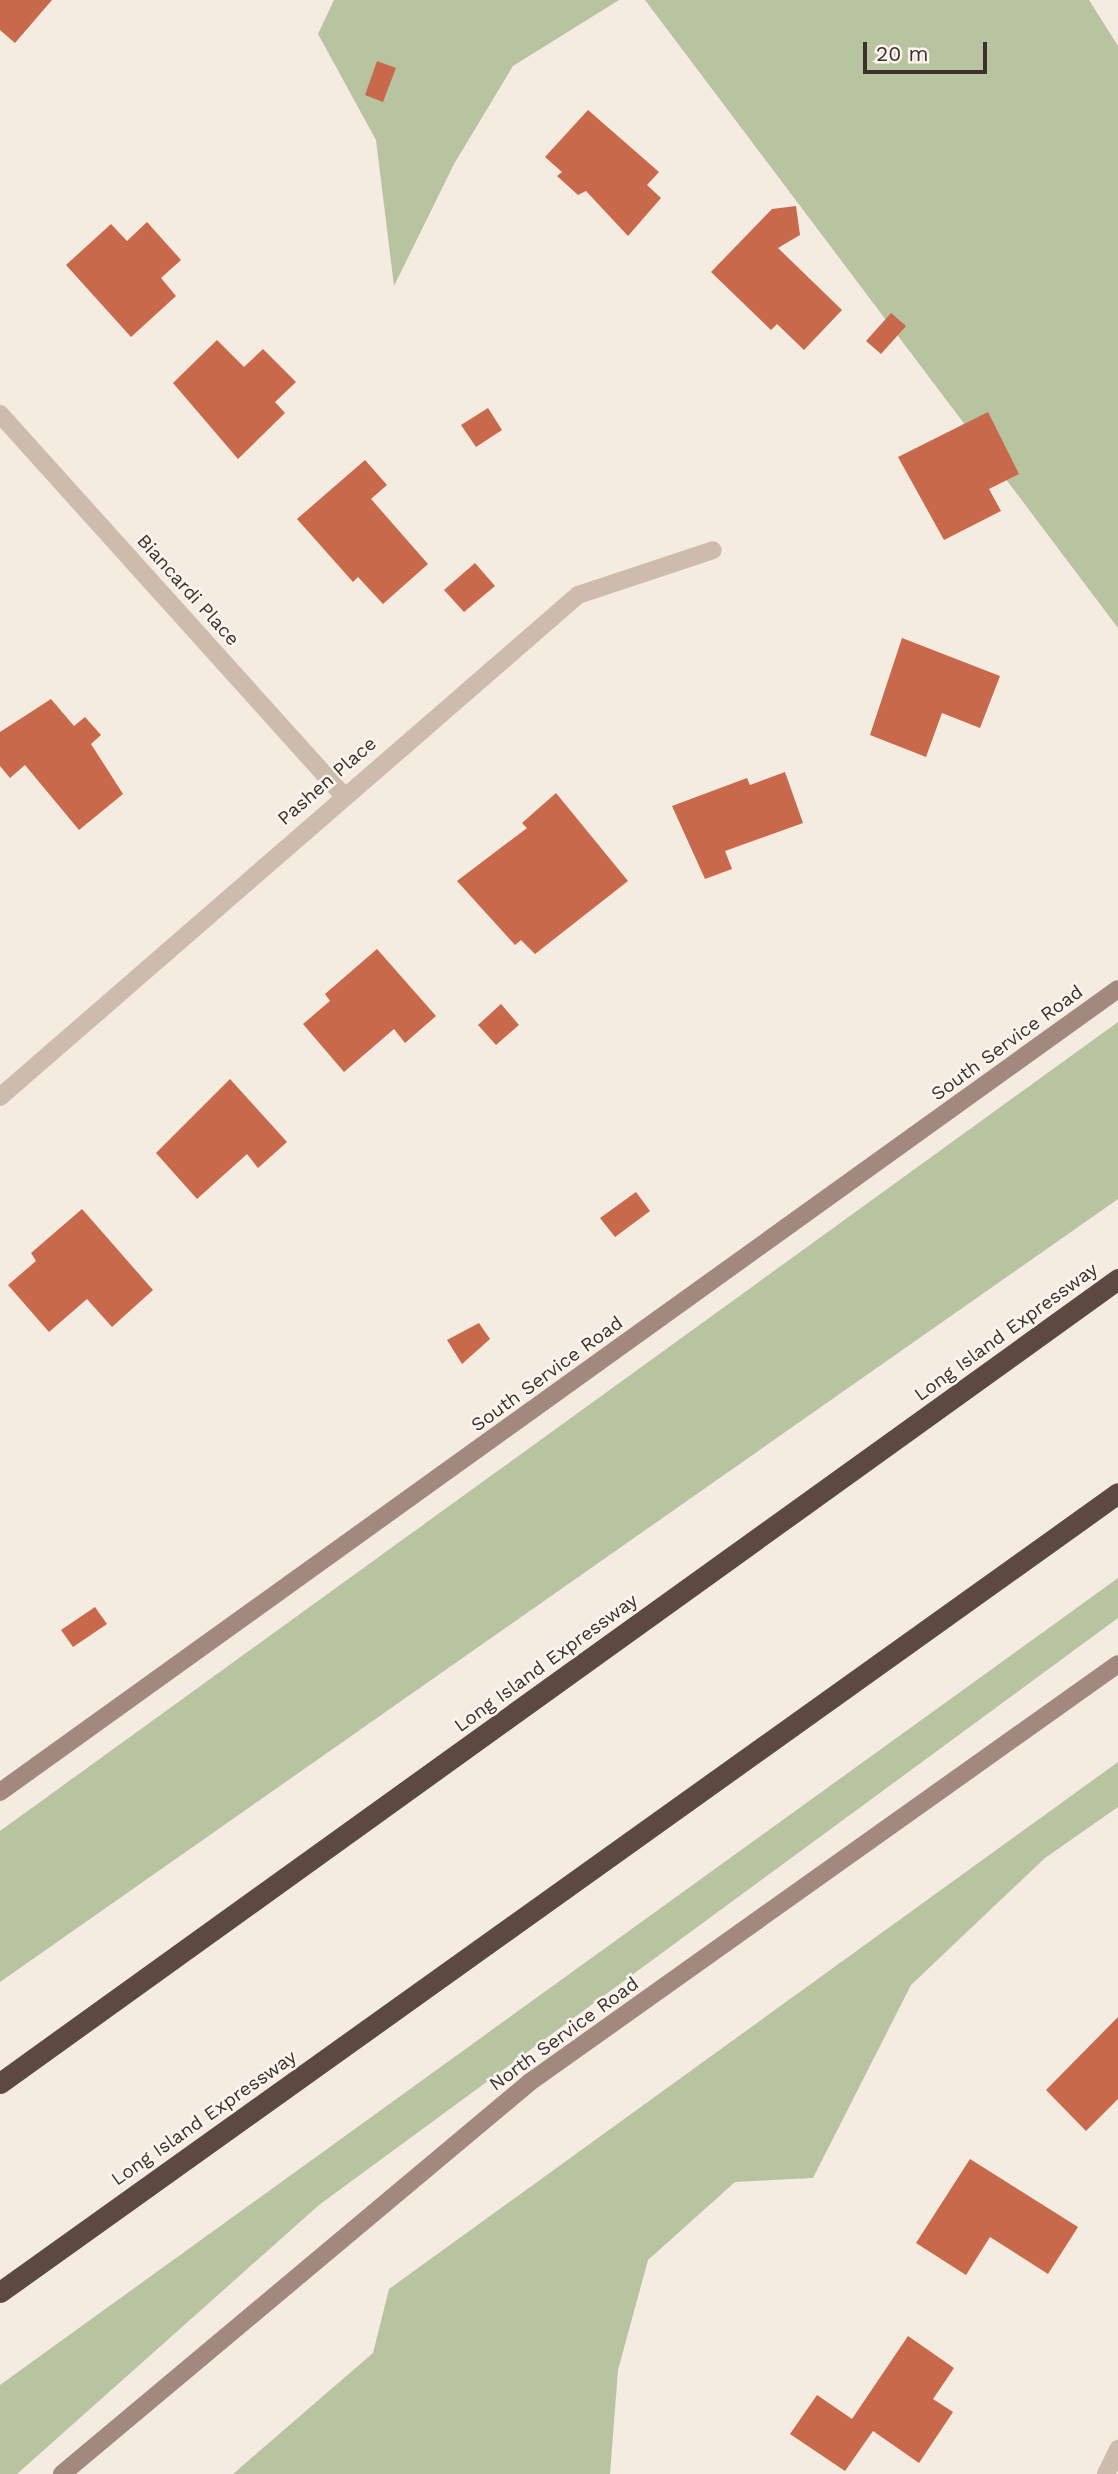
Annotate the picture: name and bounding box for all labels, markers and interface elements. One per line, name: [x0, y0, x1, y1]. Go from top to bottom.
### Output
scale bar: [866, 28, 990, 72]
text: 20 m: [876, 41, 928, 66]
street label: Biancardi Place: [132, 530, 244, 650]
street label: Pashen Place: [273, 732, 381, 830]
street label: South Service Road: [927, 980, 1087, 1106]
street label: Long Island Expressway: [910, 1258, 1102, 1406]
street label: South Service Road: [467, 1311, 627, 1437]
street label: Long Island Expressway: [450, 1589, 642, 1737]
street label: North Service Road: [485, 1972, 643, 2096]
street label: Long Island Expressway: [107, 2045, 301, 2191]

